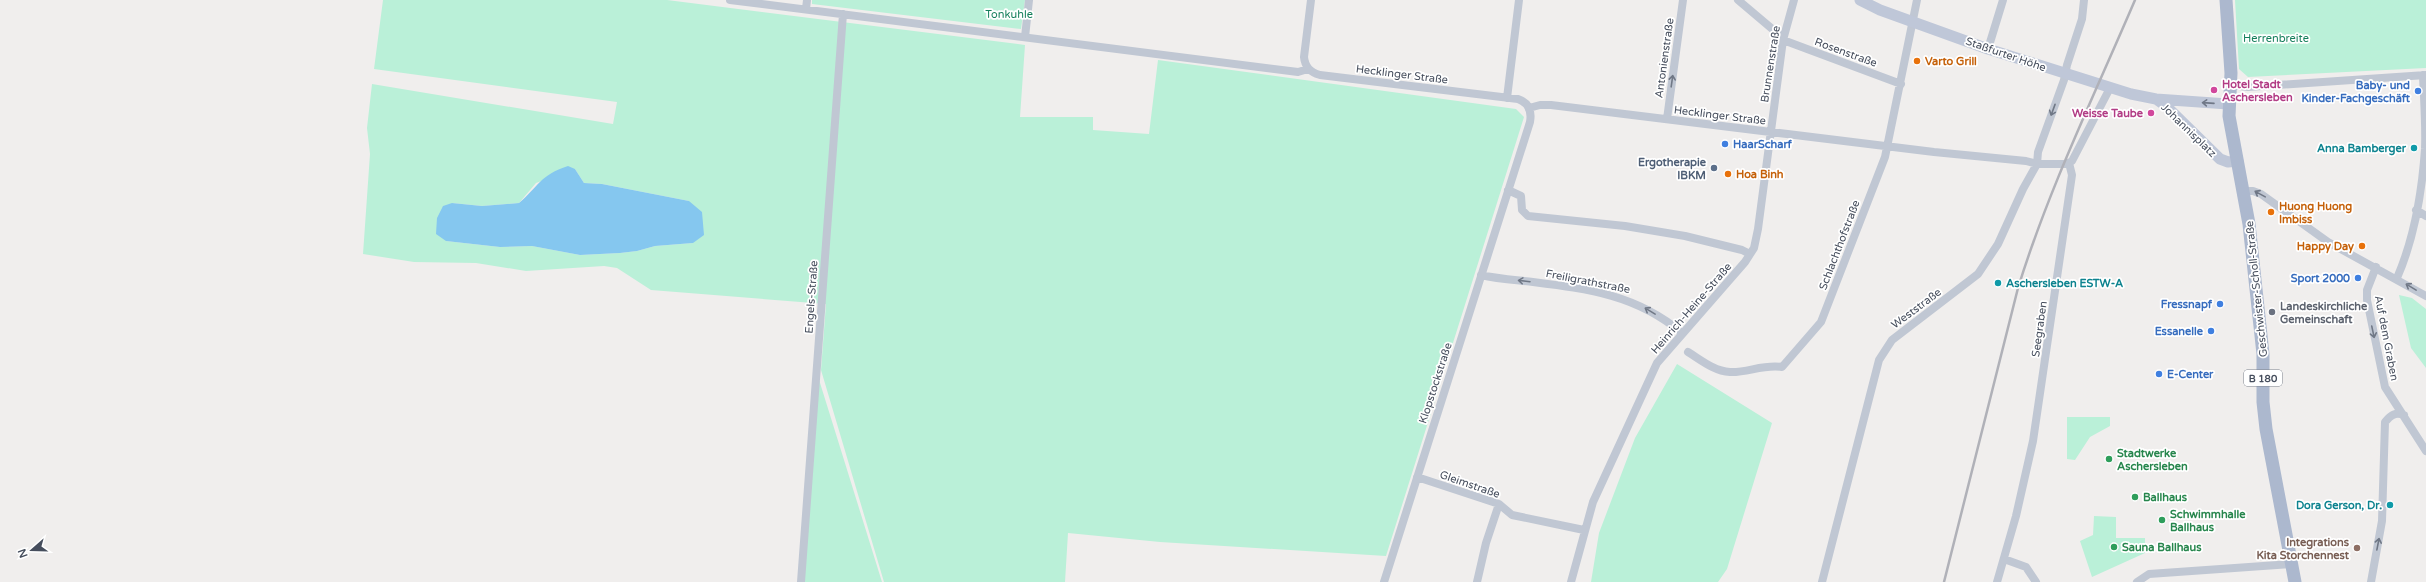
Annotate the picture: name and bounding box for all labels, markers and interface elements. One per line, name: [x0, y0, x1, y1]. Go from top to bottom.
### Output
park label: Tonkuhle: [985, 8, 1033, 21]
street label: Antonienstraße: [1652, 17, 1677, 99]
street label: Brunnenstraße: [1758, 25, 1783, 103]
park label: Herrenbreite: [2243, 32, 2309, 45]
street label: Rosenstraße: [1813, 35, 1879, 70]
street label: Staßfurter Höhe: [1964, 35, 2048, 74]
place label: Varto Grill: [1925, 55, 1977, 68]
marker: Varto Grill: [1912, 56, 1922, 66]
street label: Hecklinger Straße: [1355, 62, 1449, 87]
one-way arrow: [1668, 75, 1676, 88]
place label: Hotel Stadt Aschersleben: [2222, 78, 2293, 104]
place label: Baby- und Kinder-Fachgeschäft: [2301, 79, 2411, 106]
marker: Hotel Stadt Aschersleben: [2209, 85, 2219, 95]
marker: Baby- und Kinder-Fachgeschäft: [2413, 86, 2423, 96]
one-way arrow: [2202, 99, 2215, 106]
street label: Johannisplatz: [2158, 101, 2219, 160]
street label: Hecklinger Straße: [1673, 103, 1767, 128]
one-way arrow: [2049, 104, 2057, 116]
place label: Weisse Taube: [2072, 107, 2144, 120]
marker: Weisse Taube: [2146, 108, 2156, 118]
place label: HaarScharf: [1733, 138, 1793, 151]
marker: HaarScharf: [1720, 139, 1730, 149]
place label: Anna Bamberger: [2317, 142, 2407, 156]
marker: Anna Bamberger: [2409, 143, 2419, 153]
place label: Ergotherapie IBKM: [1638, 156, 1707, 182]
marker: Ergotherapie IBKM: [1709, 163, 1719, 173]
place label: Hoa Binh: [1736, 168, 1784, 181]
marker: Hoa Binh: [1723, 169, 1733, 179]
one-way arrow: [2254, 190, 2266, 198]
street label: Schlachthofstraße: [1816, 198, 1863, 292]
place label: Huong Huong Imbiss: [2279, 200, 2352, 226]
marker: Huong Huong Imbiss: [2266, 207, 2276, 217]
street label: Geschwister-Scholl-Straße: [2243, 220, 2270, 358]
place label: Happy Day: [2297, 240, 2354, 254]
marker: Happy Day: [2357, 241, 2367, 251]
street label: Engels-Straße: [802, 260, 821, 334]
street label: Heinrich-Heine-Straße: [1648, 260, 1734, 356]
street label: Freiligrathstraße: [1545, 267, 1631, 296]
place label: Sport 2000: [2291, 272, 2350, 286]
marker: Sport 2000: [2353, 273, 2363, 283]
one-way arrow: [1518, 277, 1531, 285]
place label: Aschersleben ESTW-A: [2006, 277, 2123, 290]
marker: Aschersleben ESTW-A: [1993, 278, 2003, 288]
one-way arrow: [2406, 283, 2417, 291]
street label: Weststraße: [1889, 285, 1944, 331]
street label: Auf dem Graben: [2372, 294, 2401, 382]
place label: Fressnapf: [2161, 298, 2213, 312]
marker: Fressnapf: [2215, 299, 2225, 309]
street label: Seegraben: [2029, 300, 2050, 358]
place label: Landeskirchliche Gemeinschaft: [2280, 300, 2368, 326]
one-way arrow: [1644, 306, 1656, 314]
marker: Landeskirchliche Gemeinschaft: [2267, 307, 2277, 317]
place label: Essanelle: [2155, 325, 2204, 338]
one-way arrow: [2370, 325, 2378, 338]
marker: Essanelle: [2206, 326, 2216, 336]
street label: Klopstockstraße: [1416, 341, 1455, 425]
place label: E-Center: [2167, 368, 2214, 381]
marker: E-Center: [2154, 369, 2164, 379]
road number: B 180: [2244, 370, 2282, 386]
place label: Stadtwerke Aschersleben: [2117, 447, 2188, 473]
marker: Stadtwerke Aschersleben: [2104, 454, 2114, 464]
street label: Gleimstraße: [1438, 468, 1502, 501]
place label: Ballhaus: [2143, 491, 2188, 504]
marker: Ballhaus: [2130, 492, 2140, 502]
place label: Dora Gerson, Dr.: [2296, 499, 2382, 512]
marker: Dora Gerson, Dr.: [2385, 500, 2395, 510]
place label: Schwimmhalle Ballhaus: [2170, 508, 2246, 534]
marker: Schwimmhalle Ballhaus: [2157, 515, 2167, 525]
north arrow: [12, 530, 52, 570]
place label: Integrations Kita Storchennest: [2256, 536, 2350, 562]
one-way arrow: [2374, 538, 2382, 551]
place label: Sauna Ballhaus: [2122, 541, 2202, 554]
marker: Sauna Ballhaus: [2109, 542, 2119, 552]
marker: Integrations Kita Storchennest: [2352, 543, 2362, 553]
text: N: [15, 547, 31, 560]

